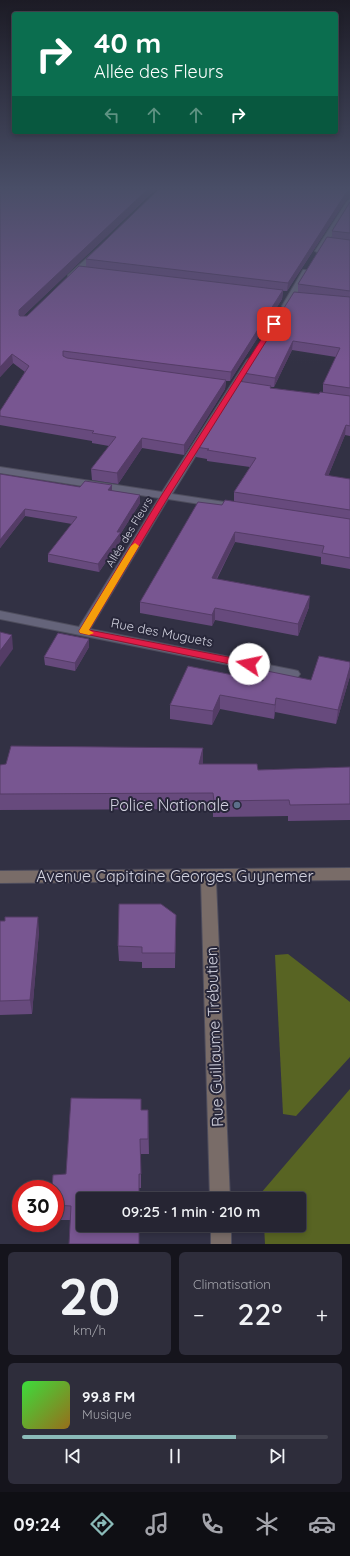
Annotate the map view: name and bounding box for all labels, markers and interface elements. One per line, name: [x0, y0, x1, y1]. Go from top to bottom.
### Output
text: 40 m: [94, 25, 161, 60]
icon: right: [28, 28, 80, 80]
text: Allée des Fleurs: [94, 60, 223, 83]
icon: left: [101, 104, 123, 126]
icon: ahead: [143, 104, 165, 126]
icon: ahead: [185, 104, 207, 126]
icon: right: [227, 104, 249, 126]
pin: [257, 307, 291, 341]
icon: arrive: [263, 313, 285, 335]
street label: Allée des Fleurs: [103, 495, 155, 569]
street label: Rue des Muguets: [110, 614, 214, 650]
position arrow: [228, 643, 270, 685]
place label: Police Nationale: [110, 795, 229, 815]
marker: Police Nationale: [232, 800, 242, 810]
street label: Avenue Capitaine Georges Guynemer: [36, 866, 314, 886]
street label: Rue Guillaume Trébutien: [201, 947, 227, 1127]
speed limit sign: 30: [12, 1180, 64, 1232]
text: 09:25 · 1 min · 210 m: [122, 1202, 260, 1221]
text: 20: [59, 1263, 120, 1328]
text: Climatisation: [193, 1276, 271, 1292]
text: 22°: [238, 1295, 283, 1333]
text: −: [193, 1301, 204, 1329]
text: +: [316, 1301, 328, 1329]
text: km/h: [73, 1322, 106, 1338]
text: 99.8 FM: [82, 1387, 135, 1406]
text: Musique: [82, 1406, 132, 1422]
icon: previous: [62, 1445, 84, 1467]
icon: pause: [164, 1445, 186, 1467]
icon: next: [266, 1445, 288, 1467]
icon: directions: [88, 1510, 116, 1538]
icon: music: [143, 1510, 171, 1538]
icon: phone: [198, 1510, 226, 1538]
icon: climate: [253, 1510, 281, 1538]
icon: car: [308, 1510, 336, 1538]
text: 09:24: [14, 1513, 61, 1536]

